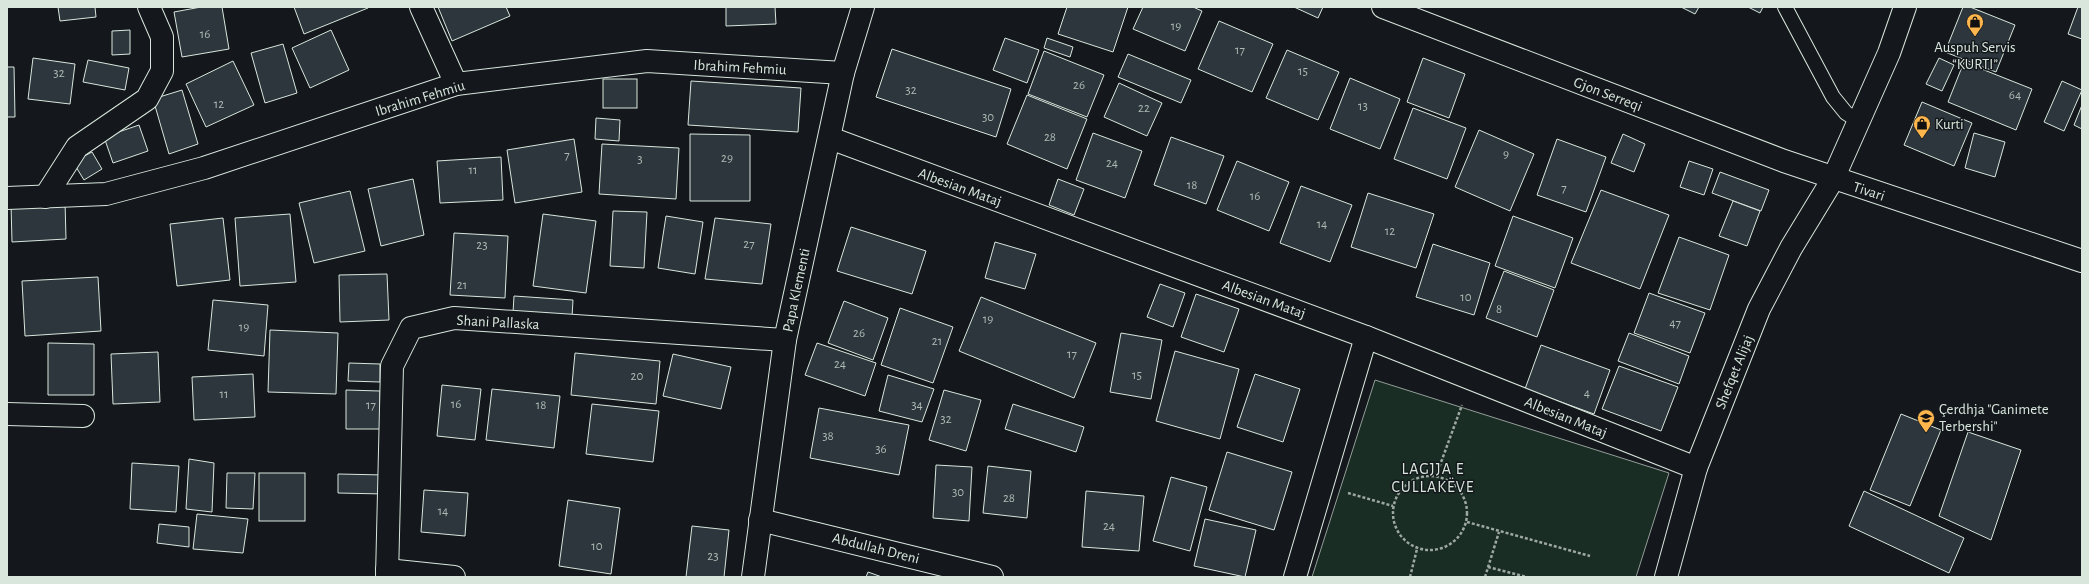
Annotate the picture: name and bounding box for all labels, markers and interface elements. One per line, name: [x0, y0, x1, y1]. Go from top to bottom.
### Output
shop icon: Auspuh Servis “KURTI”: [1965, 12, 1985, 37]
house number: 19: [1171, 20, 1181, 33]
house number: 16: [200, 28, 210, 41]
place label: Auspuh Servis “KURTI”: [1934, 40, 2016, 72]
house number: 17: [1235, 44, 1246, 57]
street label: Ibrahim Fehmiu: [693, 58, 787, 77]
house number: 15: [1298, 65, 1308, 78]
house number: 32: [53, 67, 65, 80]
street label: Gjon Serreqi: [1572, 75, 1644, 114]
street label: Ibrahim Fehmiu: [374, 78, 467, 119]
house number: 26: [1073, 79, 1085, 92]
house number: 32: [905, 84, 917, 97]
house number: 64: [2009, 89, 2021, 102]
house number: 12: [214, 98, 224, 111]
house number: 13: [1358, 100, 1368, 113]
house number: 22: [1138, 102, 1150, 115]
house number: 30: [982, 111, 994, 124]
shop icon: Kurti: [1912, 114, 1932, 139]
place label: Kurti: [1935, 117, 1964, 132]
house number: 28: [1044, 131, 1056, 144]
house number: 9: [1503, 148, 1509, 161]
house number: 7: [564, 149, 570, 162]
house number: 29: [721, 152, 733, 165]
house number: 3: [637, 153, 643, 166]
house number: 24: [1106, 157, 1118, 170]
house number: 11: [469, 164, 477, 177]
street label: Albesian Mataj: [916, 165, 1003, 209]
house number: 18: [1187, 179, 1197, 192]
street label: Tivari: [1851, 179, 1887, 204]
house number: 7: [1561, 182, 1567, 195]
house number: 16: [1250, 190, 1260, 203]
house number: 14: [1317, 218, 1327, 231]
house number: 12: [1385, 225, 1395, 238]
house number: 27: [743, 238, 755, 251]
house number: 23: [476, 239, 488, 252]
street label: Papa Klementi: [780, 247, 813, 333]
street label: Albesian Mataj: [1220, 277, 1307, 321]
house number: 21: [457, 279, 467, 292]
house number: 10: [1460, 291, 1472, 304]
house number: 8: [1496, 303, 1502, 316]
street label: Shani Pallaska: [456, 313, 540, 332]
house number: 19: [983, 313, 993, 326]
house number: 47: [1669, 317, 1681, 330]
house number: 19: [239, 321, 249, 334]
house number: 26: [853, 327, 865, 340]
street label: Shefqet Alijaj: [1713, 333, 1756, 411]
house number: 21: [932, 335, 942, 348]
house number: 17: [1067, 348, 1078, 361]
house number: 24: [834, 358, 846, 371]
house number: 15: [1132, 369, 1142, 382]
house number: 20: [631, 370, 644, 383]
house number: 4: [1584, 387, 1590, 400]
house number: 11: [220, 388, 228, 401]
street label: Albesian Mataj: [1522, 394, 1609, 441]
house number: 16: [451, 398, 461, 411]
house number: 17: [366, 399, 377, 412]
house number: 18: [536, 399, 546, 412]
house number: 34: [911, 399, 923, 412]
place label: Çerdhja "Ganimete Terbershi": [1939, 402, 2049, 434]
school or university icon: Çerdhja "Ganimete Terbershi": [1916, 408, 1936, 433]
house number: 32: [940, 413, 952, 426]
house number: 38: [822, 430, 834, 443]
house number: 36: [875, 443, 887, 456]
district label: LAGJJA E CULLAKËVE: [1391, 461, 1475, 495]
house number: 30: [952, 486, 964, 499]
house number: 28: [1003, 492, 1015, 505]
house number: 14: [438, 505, 448, 518]
house number: 24: [1103, 520, 1115, 533]
street label: Abdullah Dreni: [831, 530, 921, 567]
house number: 10: [591, 540, 603, 553]
house number: 23: [707, 550, 719, 563]

